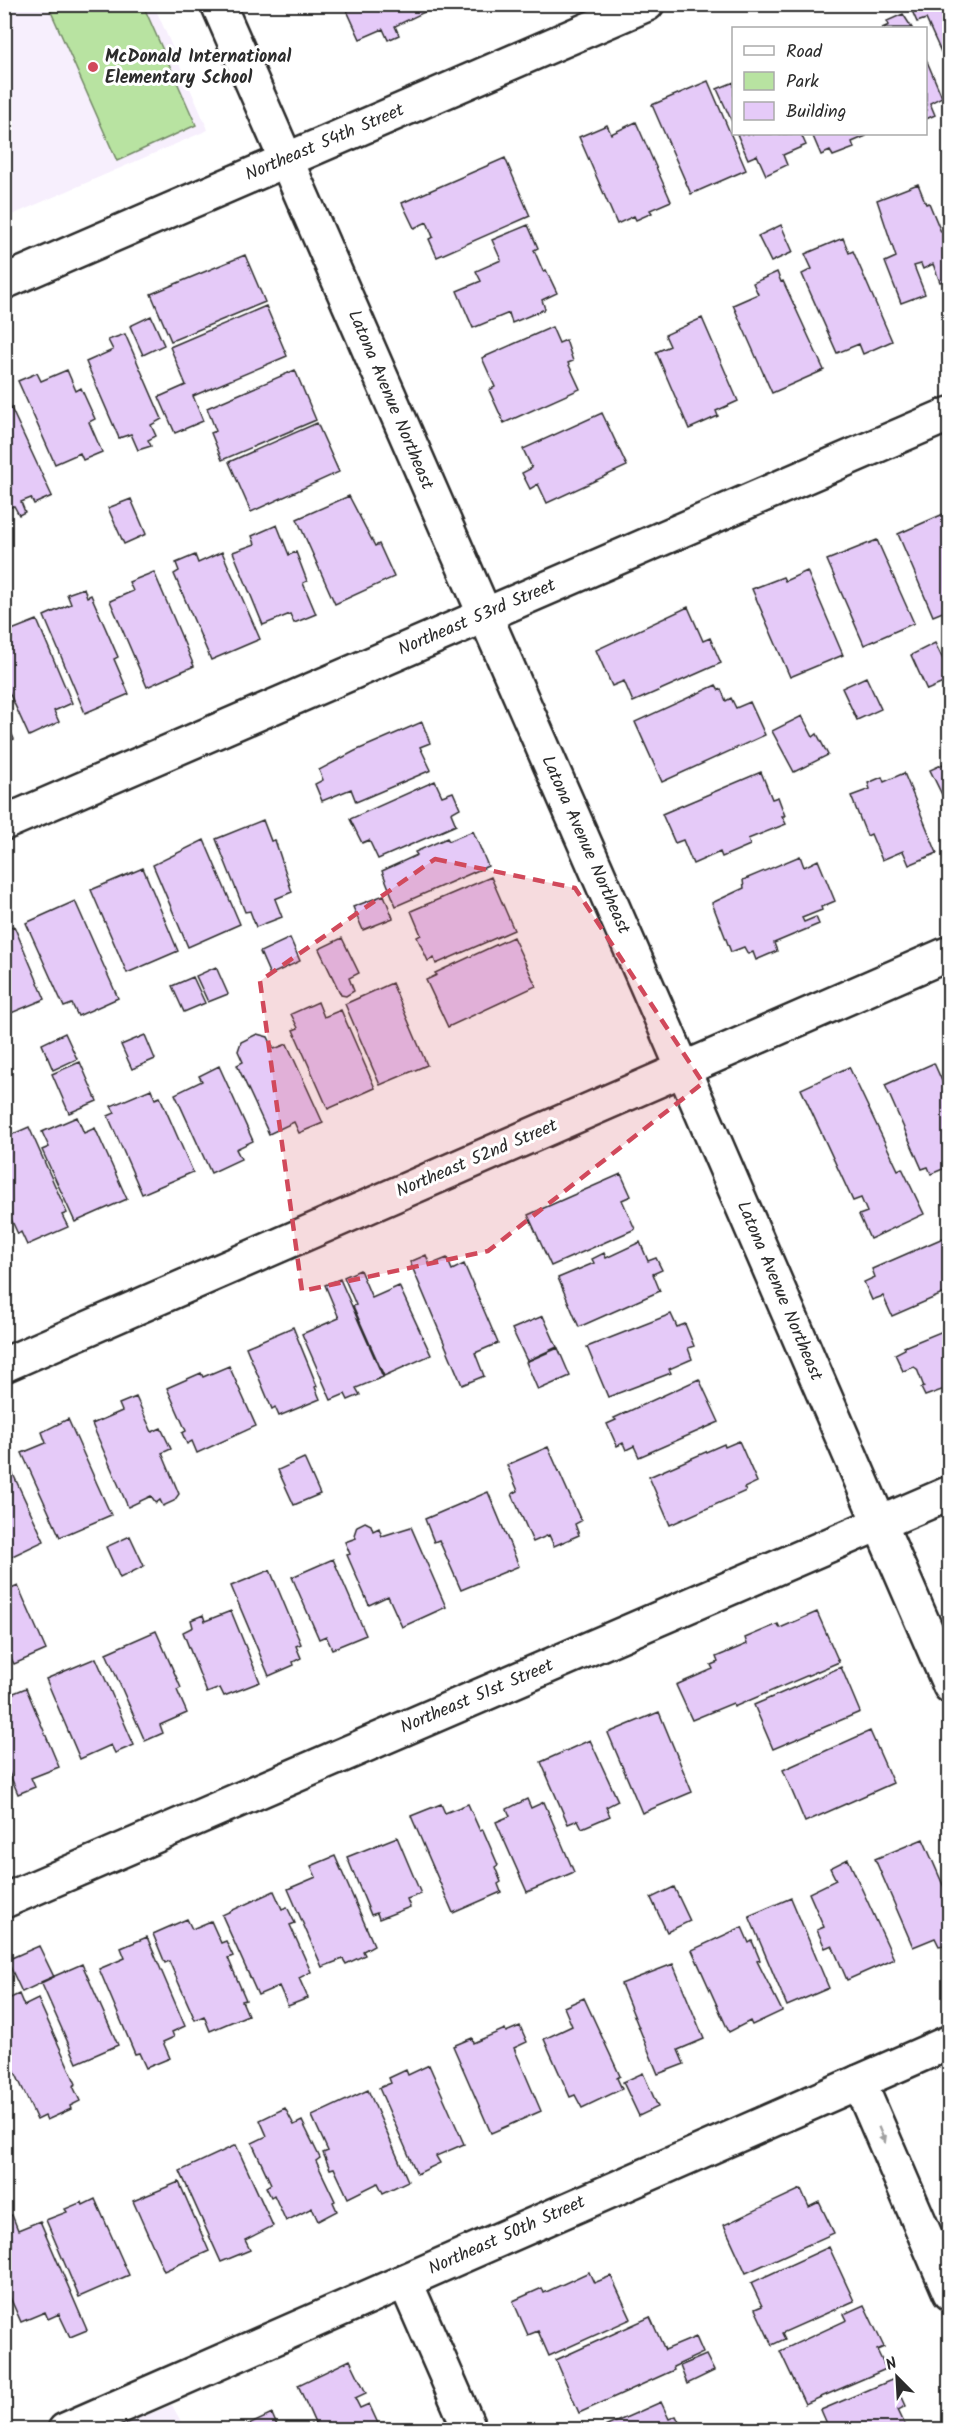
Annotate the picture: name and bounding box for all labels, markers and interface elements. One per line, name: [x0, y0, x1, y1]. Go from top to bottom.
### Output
legend: [732, 27, 927, 135]
text: Road: [786, 38, 823, 67]
place label: McDonald International Elementary School: [105, 43, 291, 93]
marker: McDonald International Elementary School: [86, 60, 100, 74]
text: Park: [786, 68, 819, 97]
street label: Northeast 54th Street: [241, 96, 410, 190]
text: Building: [786, 98, 846, 127]
street label: Latona Avenue Northeast: [339, 306, 441, 495]
street label: Northeast 53rd Street: [394, 571, 561, 664]
street label: Latona Avenue Northeast: [533, 751, 638, 940]
street label: Northeast 52nd Street: [392, 1111, 563, 1206]
street label: Latona Avenue Northeast: [728, 1197, 830, 1386]
street label: Northeast 51st Street: [396, 1651, 559, 1742]
one-way arrow: [877, 2127, 887, 2145]
street label: Northeast 50th Street: [424, 2188, 591, 2284]
north arrow: [867, 2347, 927, 2407]
text: N: [882, 2351, 901, 2378]

